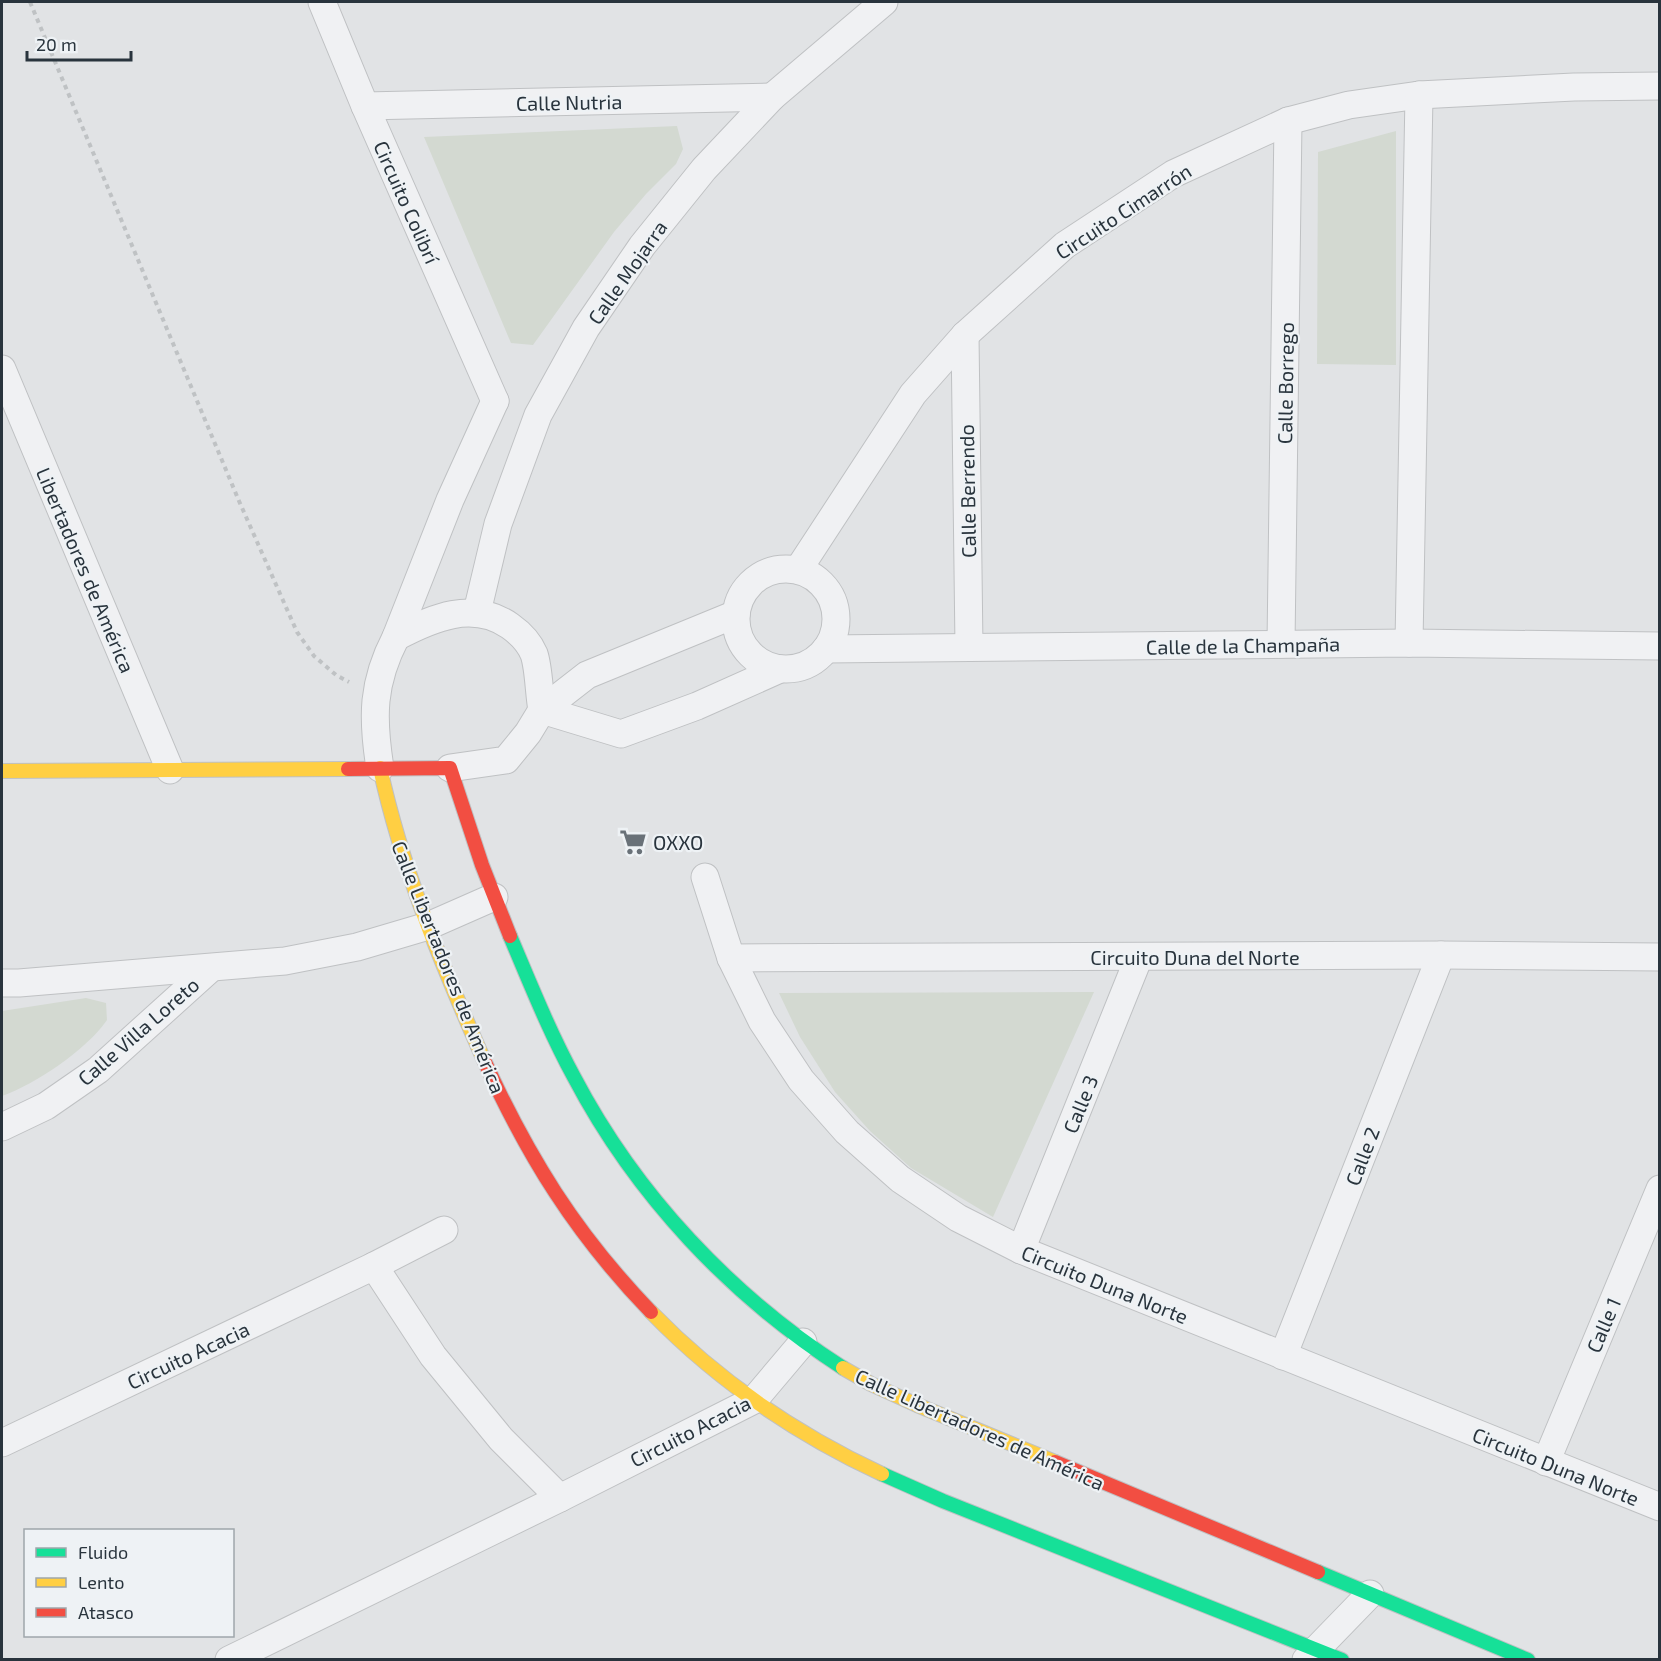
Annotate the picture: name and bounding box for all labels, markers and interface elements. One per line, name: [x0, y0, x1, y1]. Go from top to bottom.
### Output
scale bar: [27, 24, 130, 62]
text: 20 m: [36, 33, 77, 55]
street label: Calle Nutria: [516, 89, 622, 115]
street label: Circuito Colibrí: [369, 137, 445, 268]
street label: Circuito Cimarrón: [1050, 158, 1196, 264]
street label: Calle Mojarra: [582, 215, 672, 329]
street label: Calle Borrego: [1272, 322, 1298, 444]
street label: Calle Berrendo: [954, 424, 980, 558]
street label: Libertadores de América: [32, 464, 140, 676]
street label: Calle de la Champaña: [1146, 631, 1340, 659]
supermarket icon: OXXO: [618, 827, 648, 857]
place label: OXXO: [653, 830, 703, 854]
street label: Calle Libertadores de América: [387, 837, 511, 1097]
street label: Circuito Duna del Norte: [1090, 945, 1300, 969]
street label: Calle Villa Loreto: [73, 972, 203, 1090]
street label: Calle 3: [1058, 1071, 1102, 1137]
street label: Calle 2: [1340, 1123, 1384, 1189]
street label: Circuito Duna Norte: [1018, 1240, 1192, 1328]
street label: Calle 1: [1581, 1294, 1625, 1356]
street label: Circuito Acacia: [123, 1316, 253, 1394]
street label: Calle Libertadores de América: [852, 1363, 1108, 1495]
street label: Circuito Acacia: [626, 1390, 754, 1472]
street label: Circuito Duna Norte: [1469, 1422, 1643, 1510]
legend: [24, 1529, 234, 1637]
text: Fluido: [78, 1541, 128, 1563]
text: Lento: [78, 1571, 124, 1593]
text: Atasco: [78, 1601, 134, 1623]

